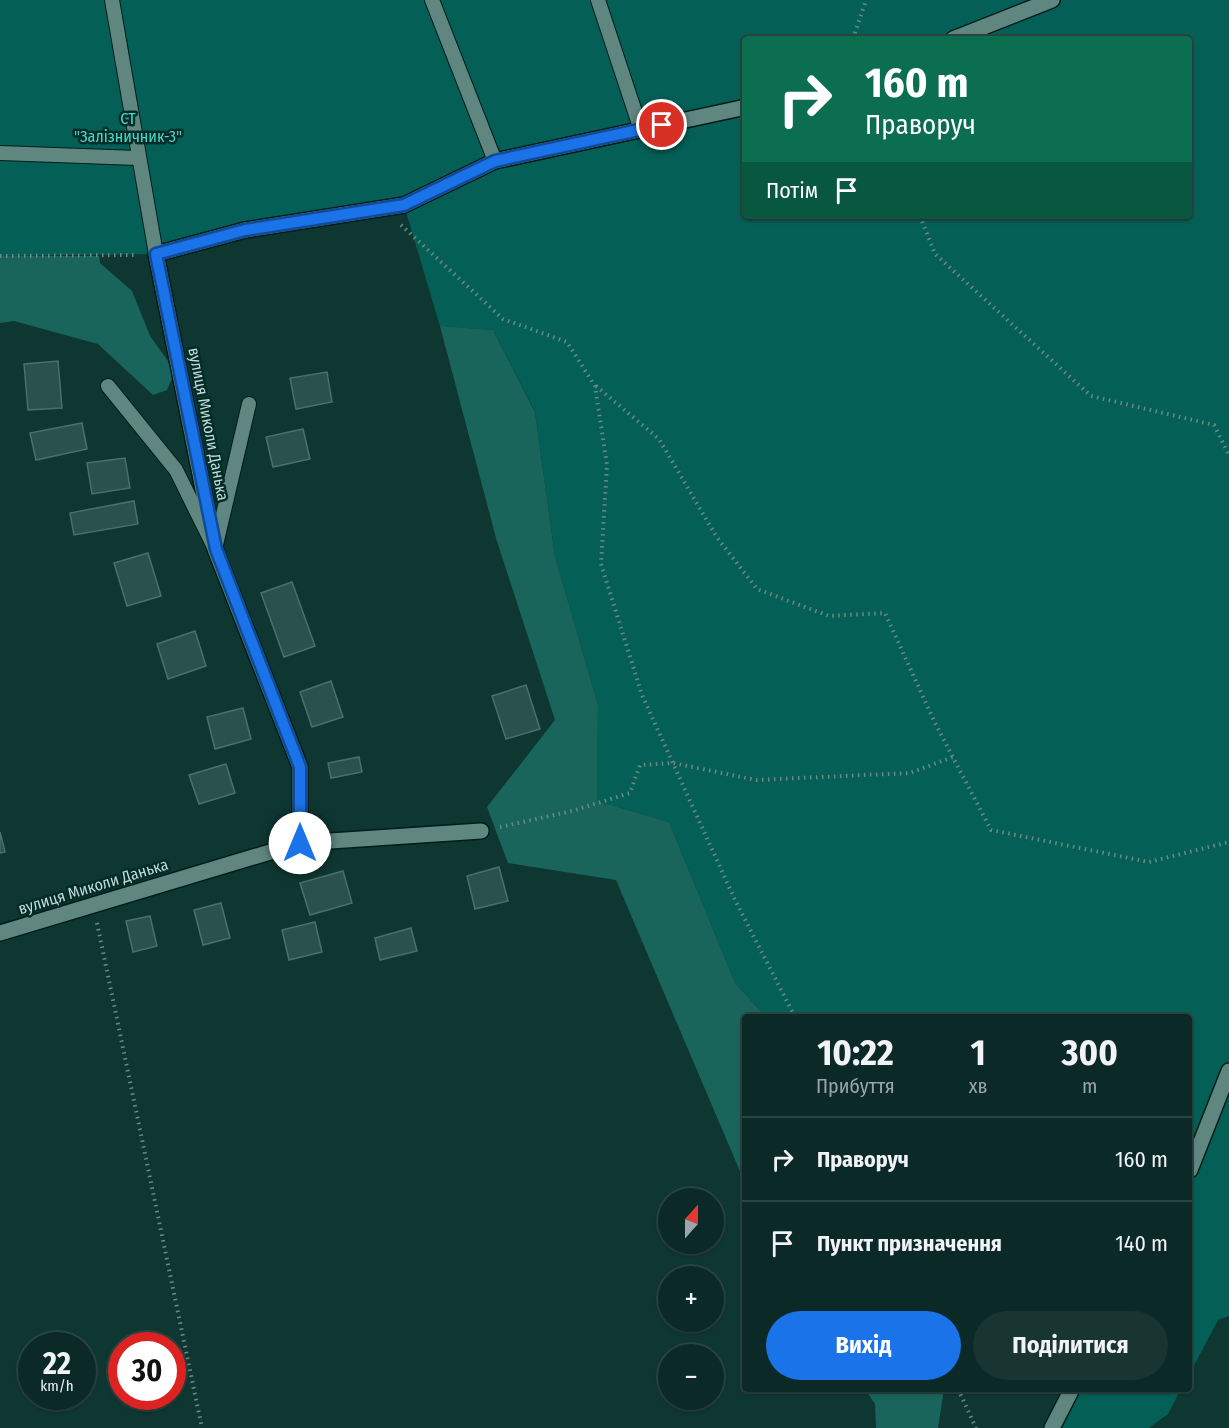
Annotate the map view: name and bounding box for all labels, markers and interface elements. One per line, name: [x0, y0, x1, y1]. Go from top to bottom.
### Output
text: 160 m: [865, 58, 968, 108]
icon: right: [766, 60, 844, 138]
pin: [636, 99, 687, 150]
icon: arrive: [645, 108, 678, 141]
park label: СТ "Залізничник-3": [74, 109, 182, 146]
text: Праворуч: [865, 109, 976, 141]
icon: arrive: [830, 174, 863, 207]
text: Потім: [766, 177, 818, 204]
street label: вулиця Миколи Данька: [184, 346, 233, 502]
position arrow: [268, 811, 332, 875]
street label: вулиця Миколи Данька: [16, 855, 171, 918]
text: 10:22: [817, 1031, 894, 1075]
text: 1: [971, 1031, 986, 1075]
text: 300: [1062, 1031, 1118, 1075]
text: Прибуття: [816, 1074, 895, 1098]
text: хв: [969, 1074, 988, 1098]
text: m: [1082, 1074, 1097, 1098]
icon: right: [766, 1143, 799, 1176]
text: Праворуч: [817, 1146, 909, 1173]
text: 160 m: [1115, 1146, 1168, 1173]
north arrow: [658, 1188, 724, 1254]
map controls: [658, 1188, 724, 1410]
icon: arrive: [766, 1227, 799, 1260]
text: Пункт призначення: [817, 1230, 1002, 1257]
text: 140 m: [1115, 1230, 1168, 1257]
button: +: [658, 1266, 724, 1332]
button: Вихід: [766, 1311, 961, 1380]
button: Поділитися: [973, 1311, 1168, 1380]
speed limit sign: 30: [108, 1332, 186, 1410]
button: −: [658, 1344, 724, 1410]
text: 22: [43, 1346, 71, 1382]
text: km/h: [40, 1377, 74, 1395]

